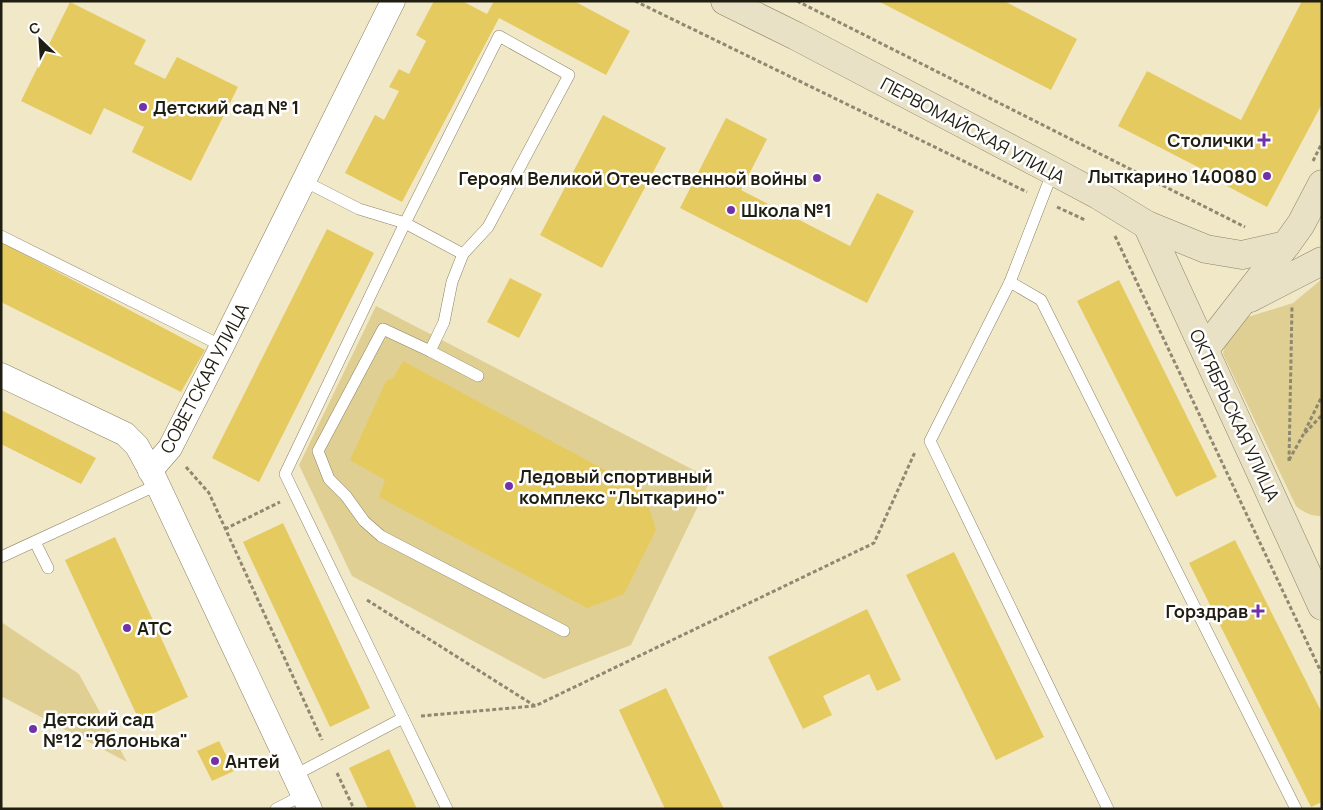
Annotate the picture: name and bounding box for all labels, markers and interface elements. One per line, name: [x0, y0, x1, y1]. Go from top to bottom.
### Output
north arrow: [15, 15, 65, 65]
text: С: [26, 17, 43, 39]
street label: ПЕРВОМАЙСКАЯ УЛИЦА: [877, 71, 1070, 189]
place label: Детский сад № 1: [153, 95, 299, 119]
marker: Детский сад № 1: [137, 101, 149, 113]
place label: Столички: [1167, 128, 1254, 152]
marker: Столички: [1258, 134, 1270, 146]
place label: Лыткарино 140080: [1088, 164, 1257, 188]
place label: Героям Великой Отечественной войны: [458, 166, 807, 190]
marker: Лыткарино 140080: [1261, 170, 1273, 182]
marker: Героям Великой Отечественной войны: [811, 172, 823, 184]
place label: Школа №1: [741, 198, 832, 222]
marker: Школа №1: [725, 204, 737, 216]
street label: СОВЕТСКАЯ УЛИЦА: [154, 298, 254, 457]
street label: ОКТЯБРЬСКАЯ УЛИЦА: [1184, 325, 1286, 506]
place label: Ледовый спортивный комплекс "Лыткарино": [519, 464, 725, 509]
marker: Ледовый спортивный комплекс "Лыткарино": [503, 480, 515, 492]
place label: Горздрав: [1165, 599, 1248, 623]
marker: Горздрав: [1252, 605, 1264, 617]
place label: АТС: [137, 616, 172, 640]
marker: АТС: [121, 622, 133, 634]
place label: Детский сад №12 "Яблонька": [43, 707, 188, 752]
marker: Детский сад №12 "Яблонька": [27, 723, 39, 735]
place label: Антей: [225, 749, 280, 773]
marker: Антей: [209, 755, 221, 767]

